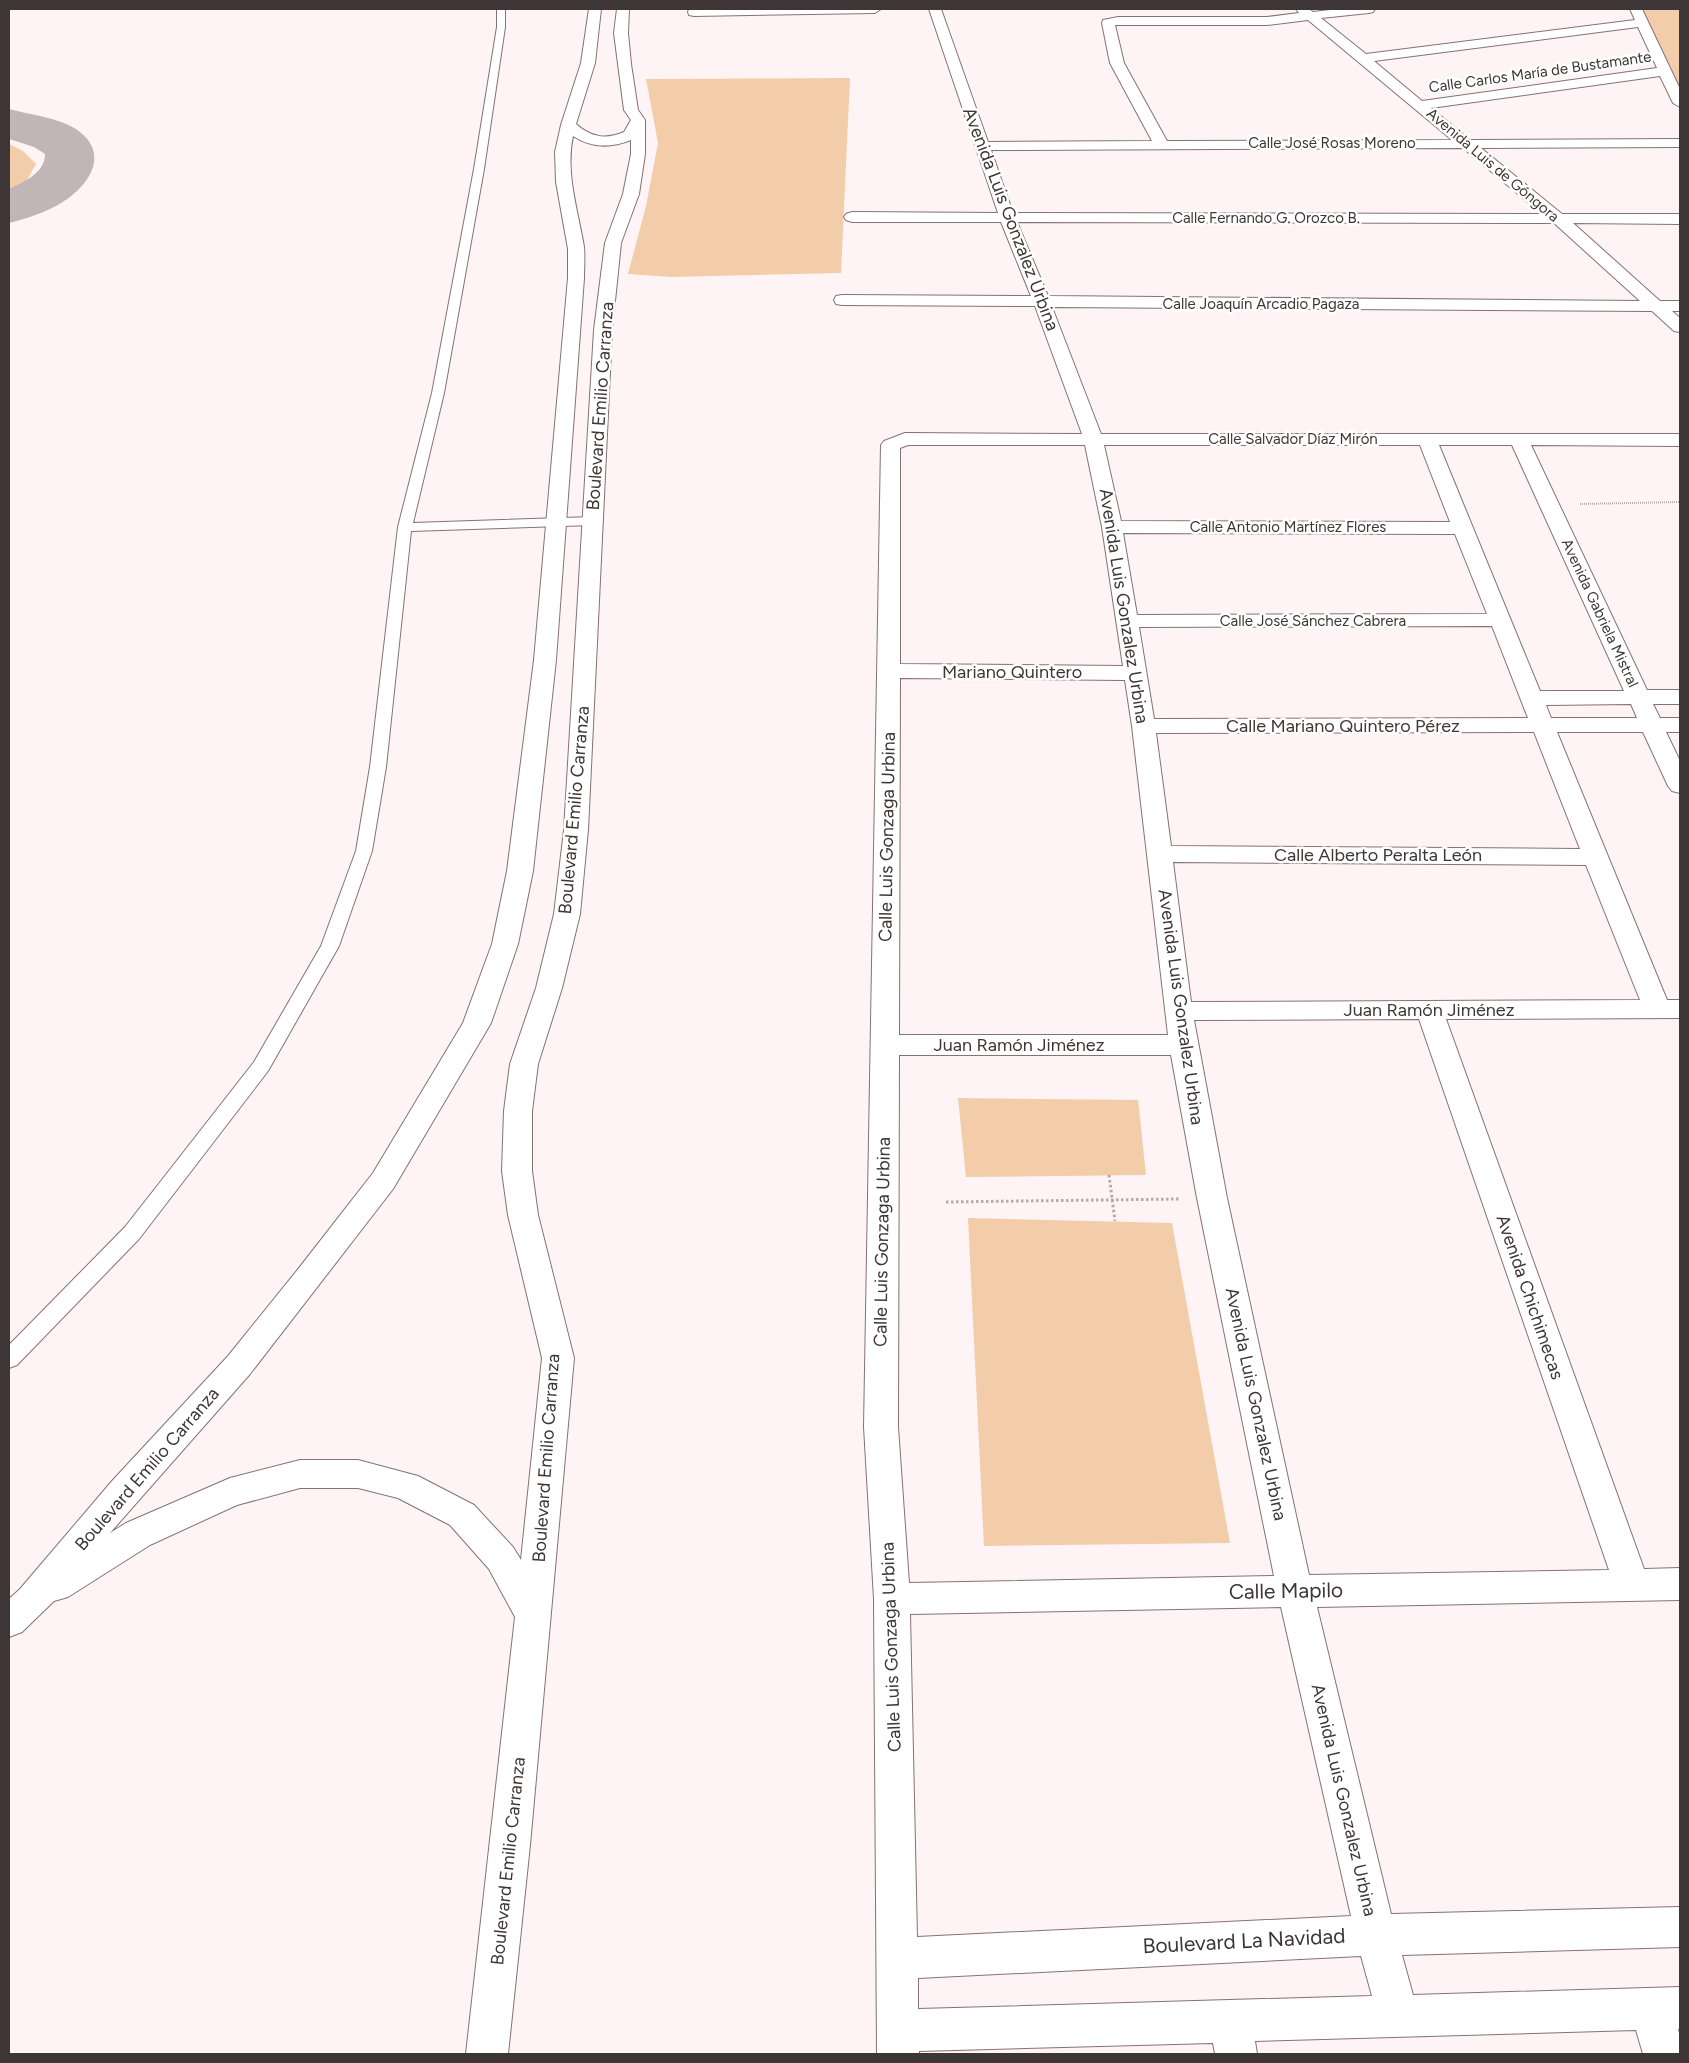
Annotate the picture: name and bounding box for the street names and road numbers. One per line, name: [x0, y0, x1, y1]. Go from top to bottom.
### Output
street label: Calle Carlos María de Bustamante: [1428, 47, 1652, 97]
street label: Avenida Luis Gonzalez Urbina: [958, 104, 1064, 334]
street label: Avenida Luis de Góngora: [1423, 104, 1563, 226]
street label: Calle José Rosas Moreno: [1248, 134, 1416, 152]
street label: Calle Fernando G. Orozco B.: [1172, 209, 1360, 227]
street label: Calle Joaquín Arcadio Pagaza: [1163, 295, 1359, 313]
street label: Boulevard Emilio Carranza: [582, 301, 618, 511]
street label: Calle Salvador Díaz Mirón: [1208, 430, 1378, 448]
street label: Avenida Luis Gonzalez Urbina: [1095, 487, 1153, 725]
street label: Calle Antonio Martínez Flores: [1190, 518, 1386, 536]
street label: Avenida Gabriela Mistral: [1558, 536, 1642, 690]
street label: Calle José Sánchez Cabrera: [1220, 612, 1406, 630]
street label: Mariano Quintero: [942, 661, 1082, 683]
street label: Boulevard Emilio Carranza: [554, 705, 594, 915]
street label: Calle Mariano Quintero Pérez: [1226, 715, 1460, 737]
street label: Calle Luis Gonzaga Urbina: [874, 732, 900, 942]
street label: Calle Alberto Peralta León: [1274, 844, 1482, 866]
street label: Avenida Luis Gonzalez Urbina: [1154, 888, 1208, 1126]
street label: Juan Ramón Jiménez: [1344, 999, 1515, 1021]
street label: Juan Ramón Jiménez: [934, 1034, 1105, 1056]
street label: Calle Luis Gonzaga Urbina: [869, 1137, 895, 1347]
street label: Avenida Chichimecas: [1491, 1212, 1569, 1382]
street label: Avenida Luis Gonzalez Urbina: [1221, 1285, 1291, 1523]
street label: Boulevard Emilio Carranza: [528, 1353, 564, 1563]
street label: Boulevard Emilio Carranza: [70, 1383, 224, 1555]
street label: Calle Luis Gonzaga Urbina: [876, 1542, 906, 1752]
street label: Calle Mapilo: [1229, 1577, 1343, 1604]
street label: Avenida Luis Gonzalez Urbina: [1307, 1682, 1381, 1918]
street label: Boulevard Emilio Carranza: [486, 1756, 530, 1966]
street label: Boulevard La Navidad: [1142, 1923, 1346, 1958]

